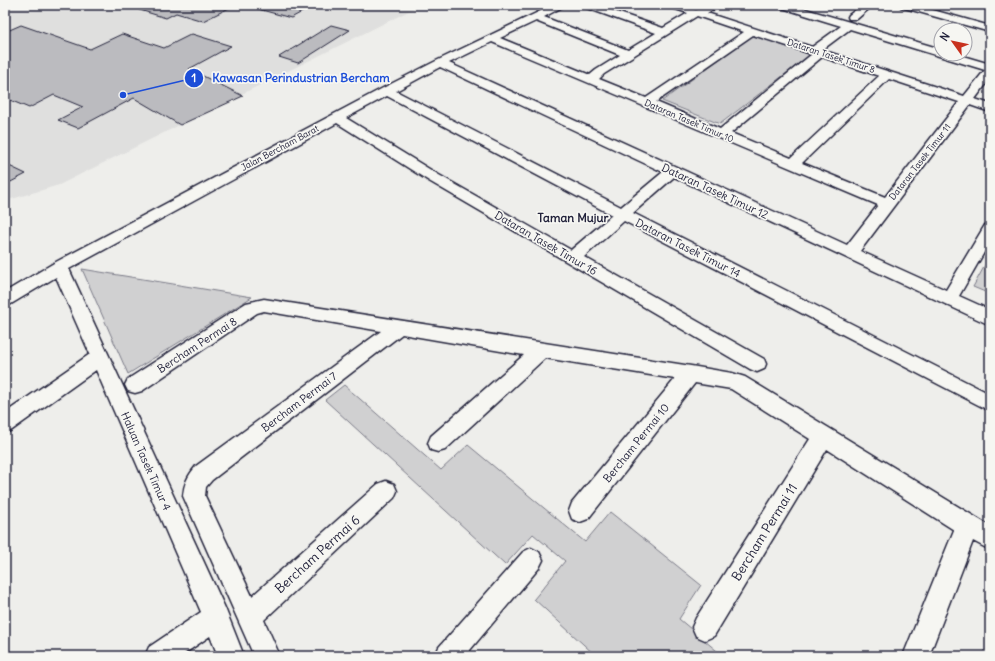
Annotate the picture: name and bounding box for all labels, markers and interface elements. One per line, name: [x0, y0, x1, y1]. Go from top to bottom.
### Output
north arrow: [933, 22, 973, 62]
text: N: [937, 30, 953, 44]
street label: Dataran Tasek Timur 8: [786, 36, 876, 75]
callout: Kawasan Perindustrian Bercham: [184, 66, 398, 90]
text: 1: [192, 70, 196, 85]
text: Kawasan Perindustrian Bercham: [212, 70, 390, 85]
street label: Dataran Tasek Timur 10: [643, 97, 736, 144]
street label: Dataran Tasek Timur 11: [886, 121, 953, 202]
street label: Jalan Bercham Barat: [239, 122, 320, 173]
street label: Dataran Tasek Timur 12: [660, 160, 770, 222]
street label: Dataran Tasek Timur 16: [492, 208, 600, 278]
district label: Taman Mujur: [538, 210, 608, 225]
street label: Dataran Tasek Timur 14: [633, 215, 743, 281]
street label: Bercham Permai 8: [155, 314, 239, 376]
street label: Bercham Permai 7: [258, 369, 340, 435]
street label: Bercham Permai 10: [600, 401, 672, 485]
street label: Haluan Tasek Timur 4: [118, 410, 174, 512]
street label: Bercham Permai 11: [728, 480, 801, 584]
street label: Bercham Permai 6: [271, 512, 363, 597]

